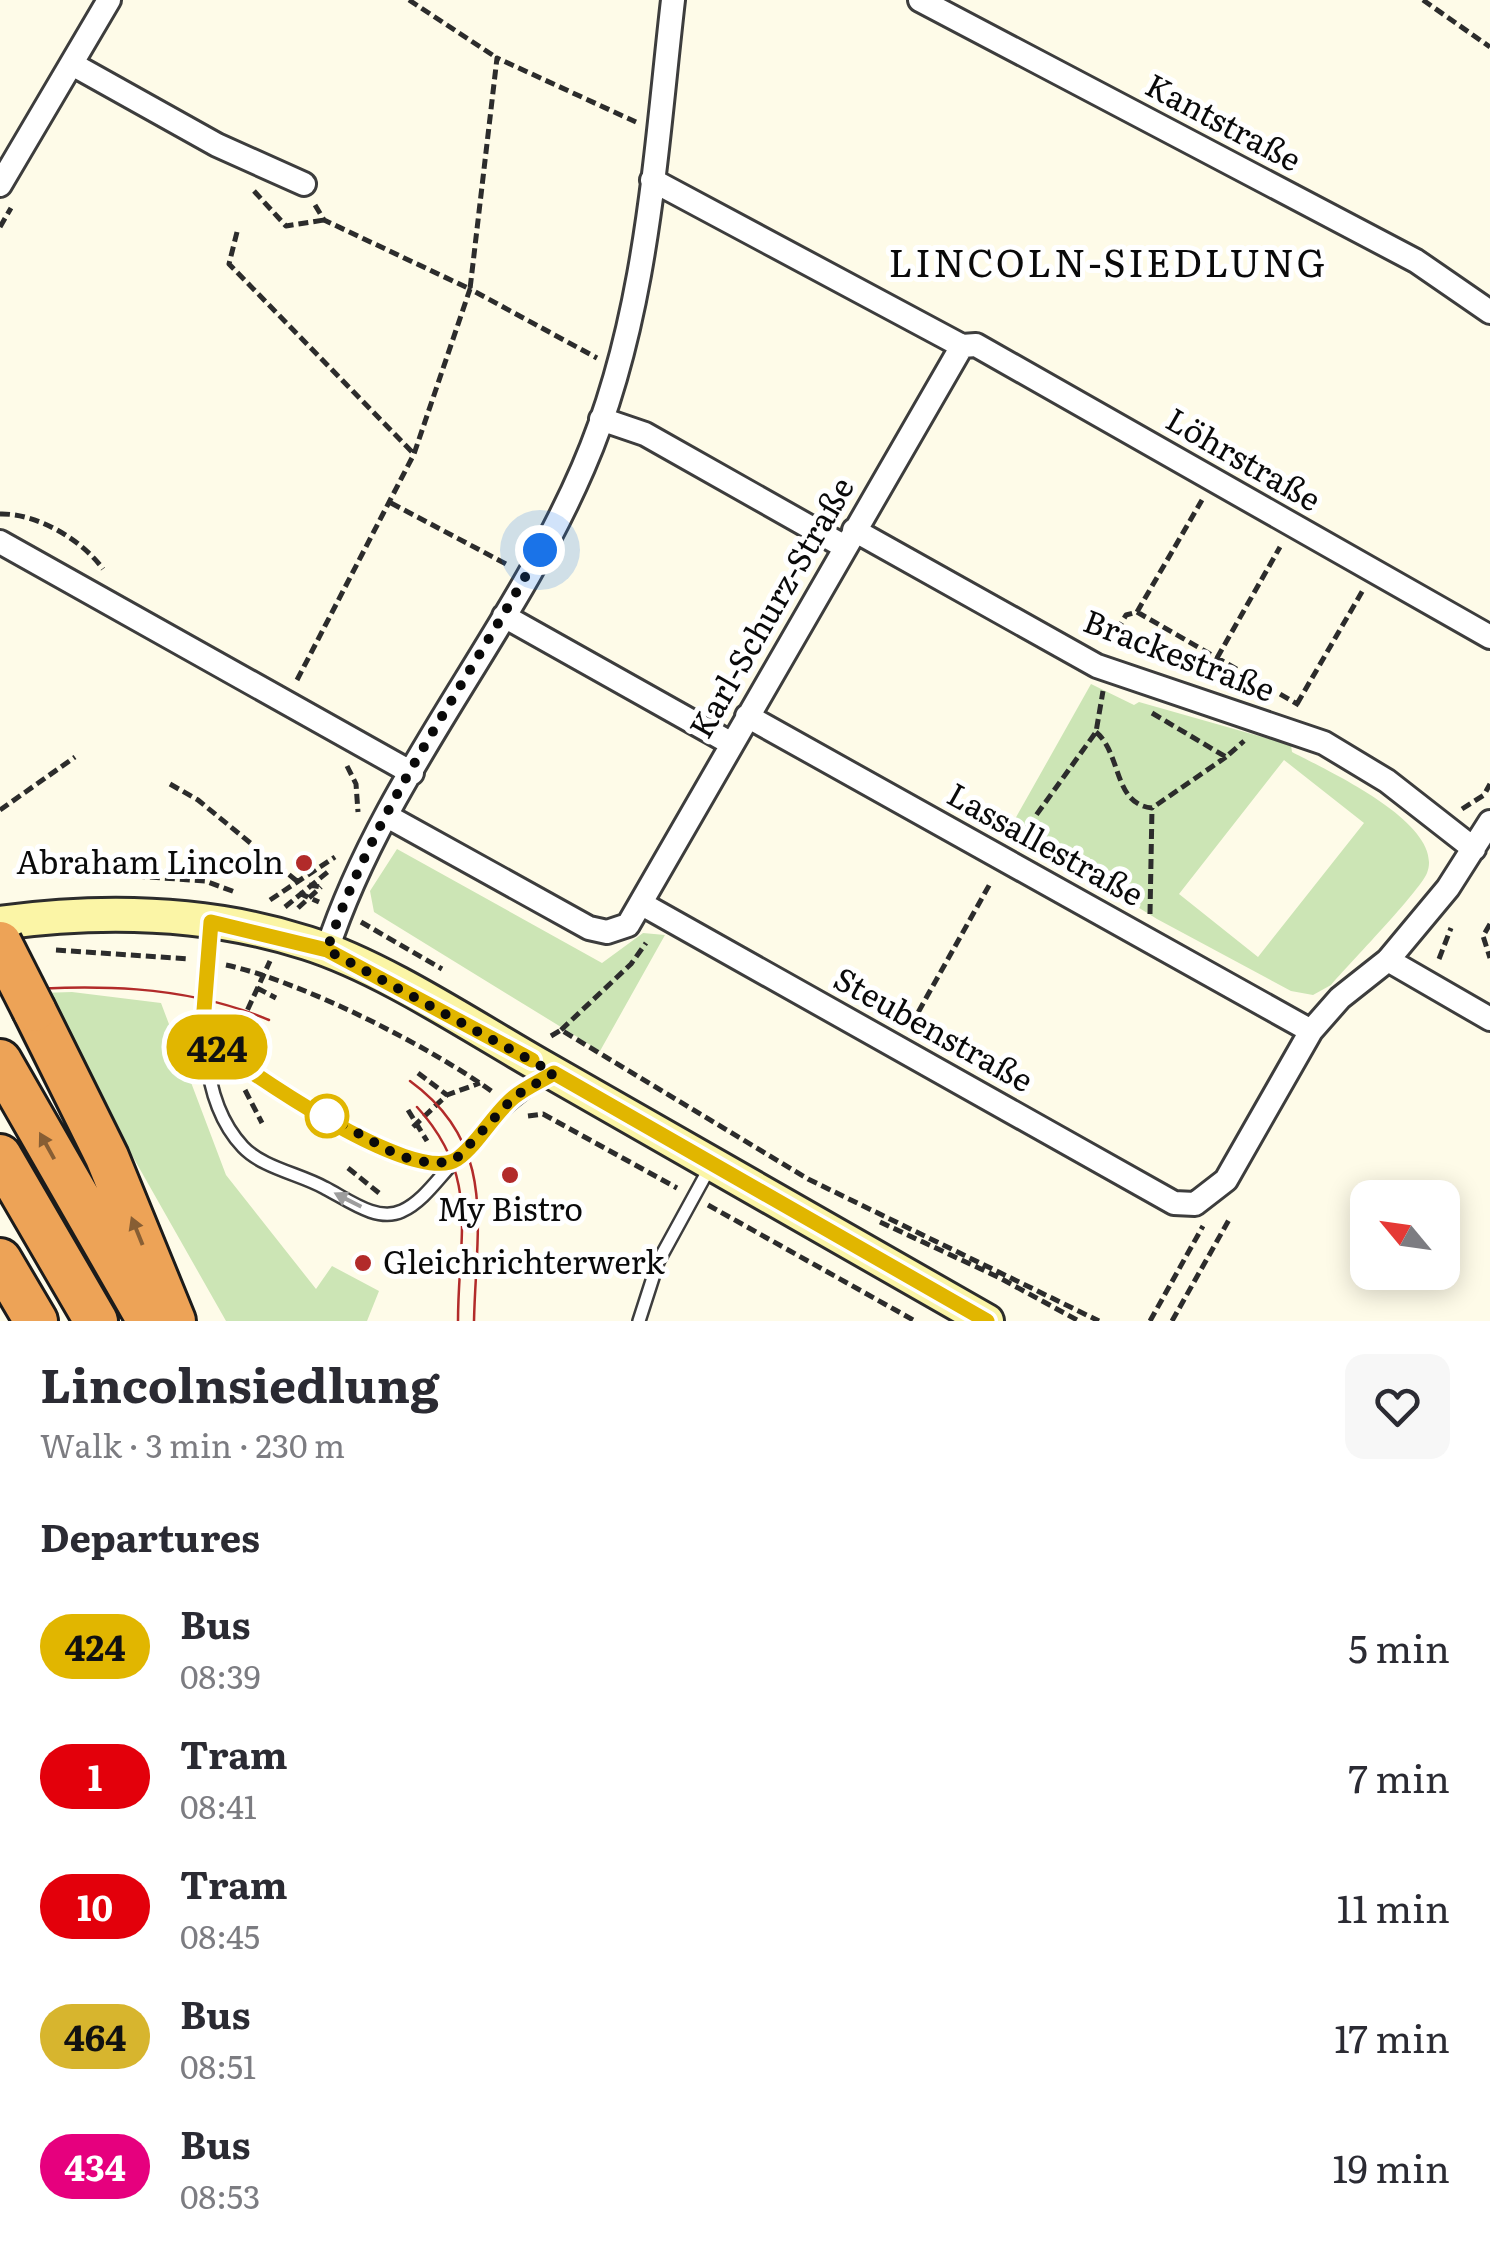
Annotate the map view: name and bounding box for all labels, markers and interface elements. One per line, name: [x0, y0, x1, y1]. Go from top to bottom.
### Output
street label: Kantstraße: [1138, 59, 1311, 181]
district label: LINCOLN-SIEDLUNG: [889, 232, 1327, 289]
street label: Löhrstraße: [1158, 394, 1331, 521]
street label: Karl-Schurz-Straße: [675, 467, 864, 746]
your location: [515, 525, 565, 575]
street label: Brackestraße: [1077, 595, 1283, 712]
street label: Lassallestraße: [940, 769, 1153, 916]
place label: Abraham Lincoln: [16, 836, 284, 884]
marker: Abraham Lincoln: [293, 852, 315, 874]
street label: Steubenstraße: [826, 953, 1043, 1102]
line badge: 424: [160, 1014, 274, 1080]
text: 424: [186, 1021, 248, 1073]
unlabelled marker: [306, 1095, 348, 1137]
one-way arrow: [38, 1132, 56, 1160]
marker: My Bistro: [499, 1164, 521, 1186]
north arrow: [1350, 1180, 1460, 1290]
map controls: [1350, 1180, 1460, 1290]
place label: My Bistro: [437, 1183, 583, 1231]
one-way arrow: [334, 1192, 363, 1209]
one-way arrow: [129, 1216, 145, 1246]
place label: Gleichrichterwerk: [383, 1236, 665, 1284]
marker: Gleichrichterwerk: [352, 1252, 374, 1274]
text: Lincolnsiedlung: [40, 1347, 439, 1418]
button: heart: [1345, 1354, 1450, 1459]
text: Walk · 3 min · 230 m: [40, 1420, 345, 1468]
text: Departures: [40, 1507, 260, 1564]
text: Bus: [180, 1594, 251, 1651]
text: 5 min: [1348, 1618, 1450, 1675]
text: 424: [64, 1620, 126, 1672]
text: 08:39: [180, 1651, 261, 1699]
text: Tram: [180, 1724, 288, 1781]
text: 7 min: [1348, 1748, 1450, 1805]
text: 1: [88, 1750, 102, 1802]
text: 08:41: [180, 1781, 257, 1829]
text: Tram: [180, 1854, 288, 1911]
text: 11 min: [1337, 1878, 1450, 1935]
text: 10: [77, 1880, 113, 1932]
text: 08:45: [180, 1911, 260, 1959]
text: Bus: [180, 1984, 251, 2041]
text: 17 min: [1334, 2008, 1450, 2065]
text: 464: [64, 2010, 126, 2062]
text: 08:51: [180, 2041, 256, 2089]
text: Bus: [180, 2114, 251, 2171]
text: 19 min: [1332, 2138, 1450, 2195]
text: 434: [64, 2140, 126, 2192]
text: 08:53: [180, 2171, 260, 2219]

